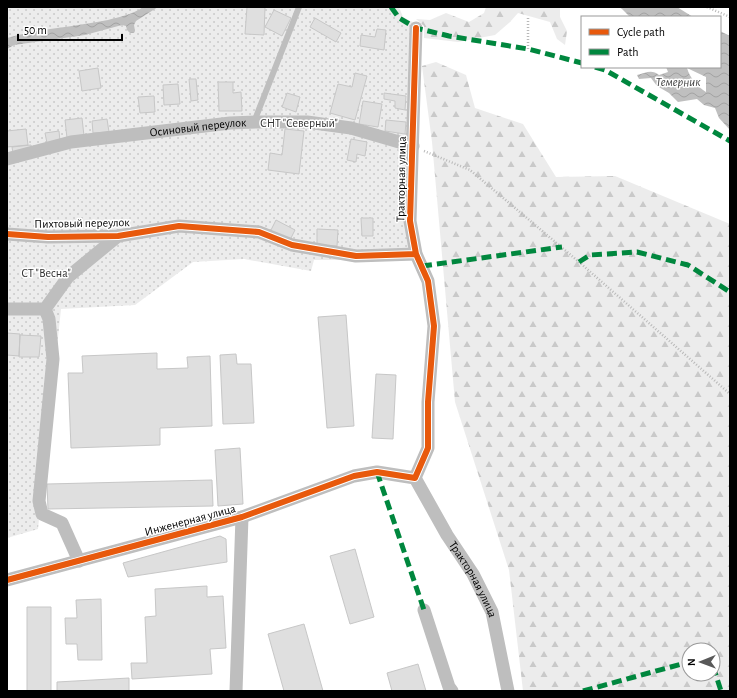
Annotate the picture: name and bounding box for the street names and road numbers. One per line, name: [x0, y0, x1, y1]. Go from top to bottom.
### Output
street label: Осиновый переулок: [149, 116, 247, 139]
street label: Тракторная улица: [394, 136, 409, 222]
street label: Пихтовый переулок: [34, 216, 130, 231]
street label: Инженерная улица: [143, 502, 238, 539]
street label: Тракторная улица: [447, 539, 499, 619]

